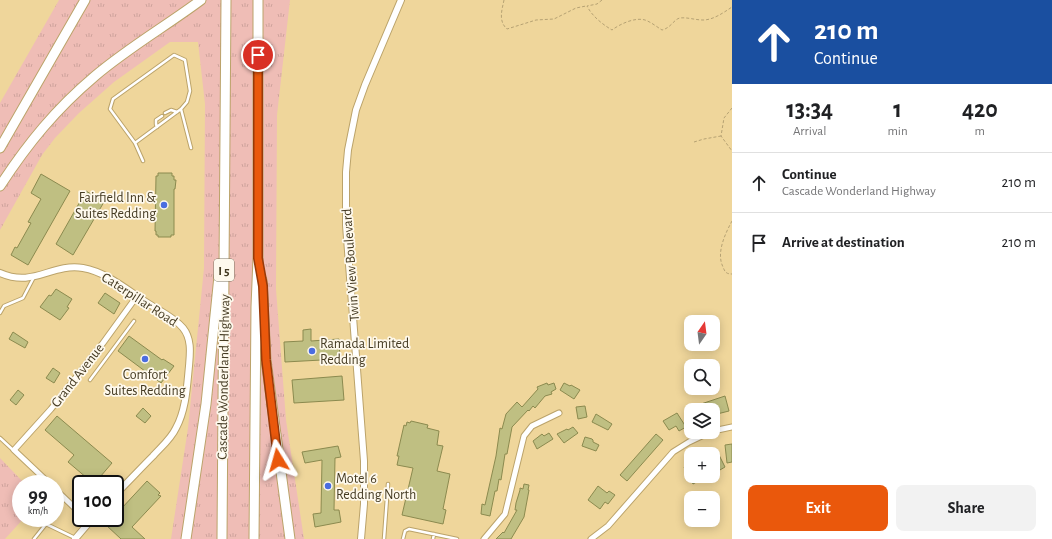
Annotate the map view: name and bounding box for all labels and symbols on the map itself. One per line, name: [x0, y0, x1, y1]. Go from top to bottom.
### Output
pin: [241, 38, 275, 72]
place label: Fairfield Inn & Suites Redding: [75, 191, 156, 221]
marker: Fairfield Inn & Suites Redding: [159, 200, 169, 210]
street label: Twin View Boulevard: [340, 208, 362, 322]
road number: I 5: [214, 259, 234, 281]
street label: Caterpillar Road: [99, 270, 180, 330]
street label: Cascade Wonderland Highway: [216, 294, 232, 460]
north arrow: [684, 315, 720, 351]
place label: Ramada Limited Redding: [320, 337, 409, 367]
street label: Grand Avenue: [49, 341, 107, 410]
marker: Ramada Limited Redding: [307, 346, 317, 356]
marker: Comfort Suites Redding: [140, 354, 150, 364]
place label: Comfort Suites Redding: [104, 368, 186, 398]
position arrow: [257, 439, 299, 481]
place label: Motel 6 Redding North: [336, 472, 416, 502]
speed limit sign: 100: [72, 475, 124, 527]
marker: Motel 6 Redding North: [323, 481, 333, 491]

